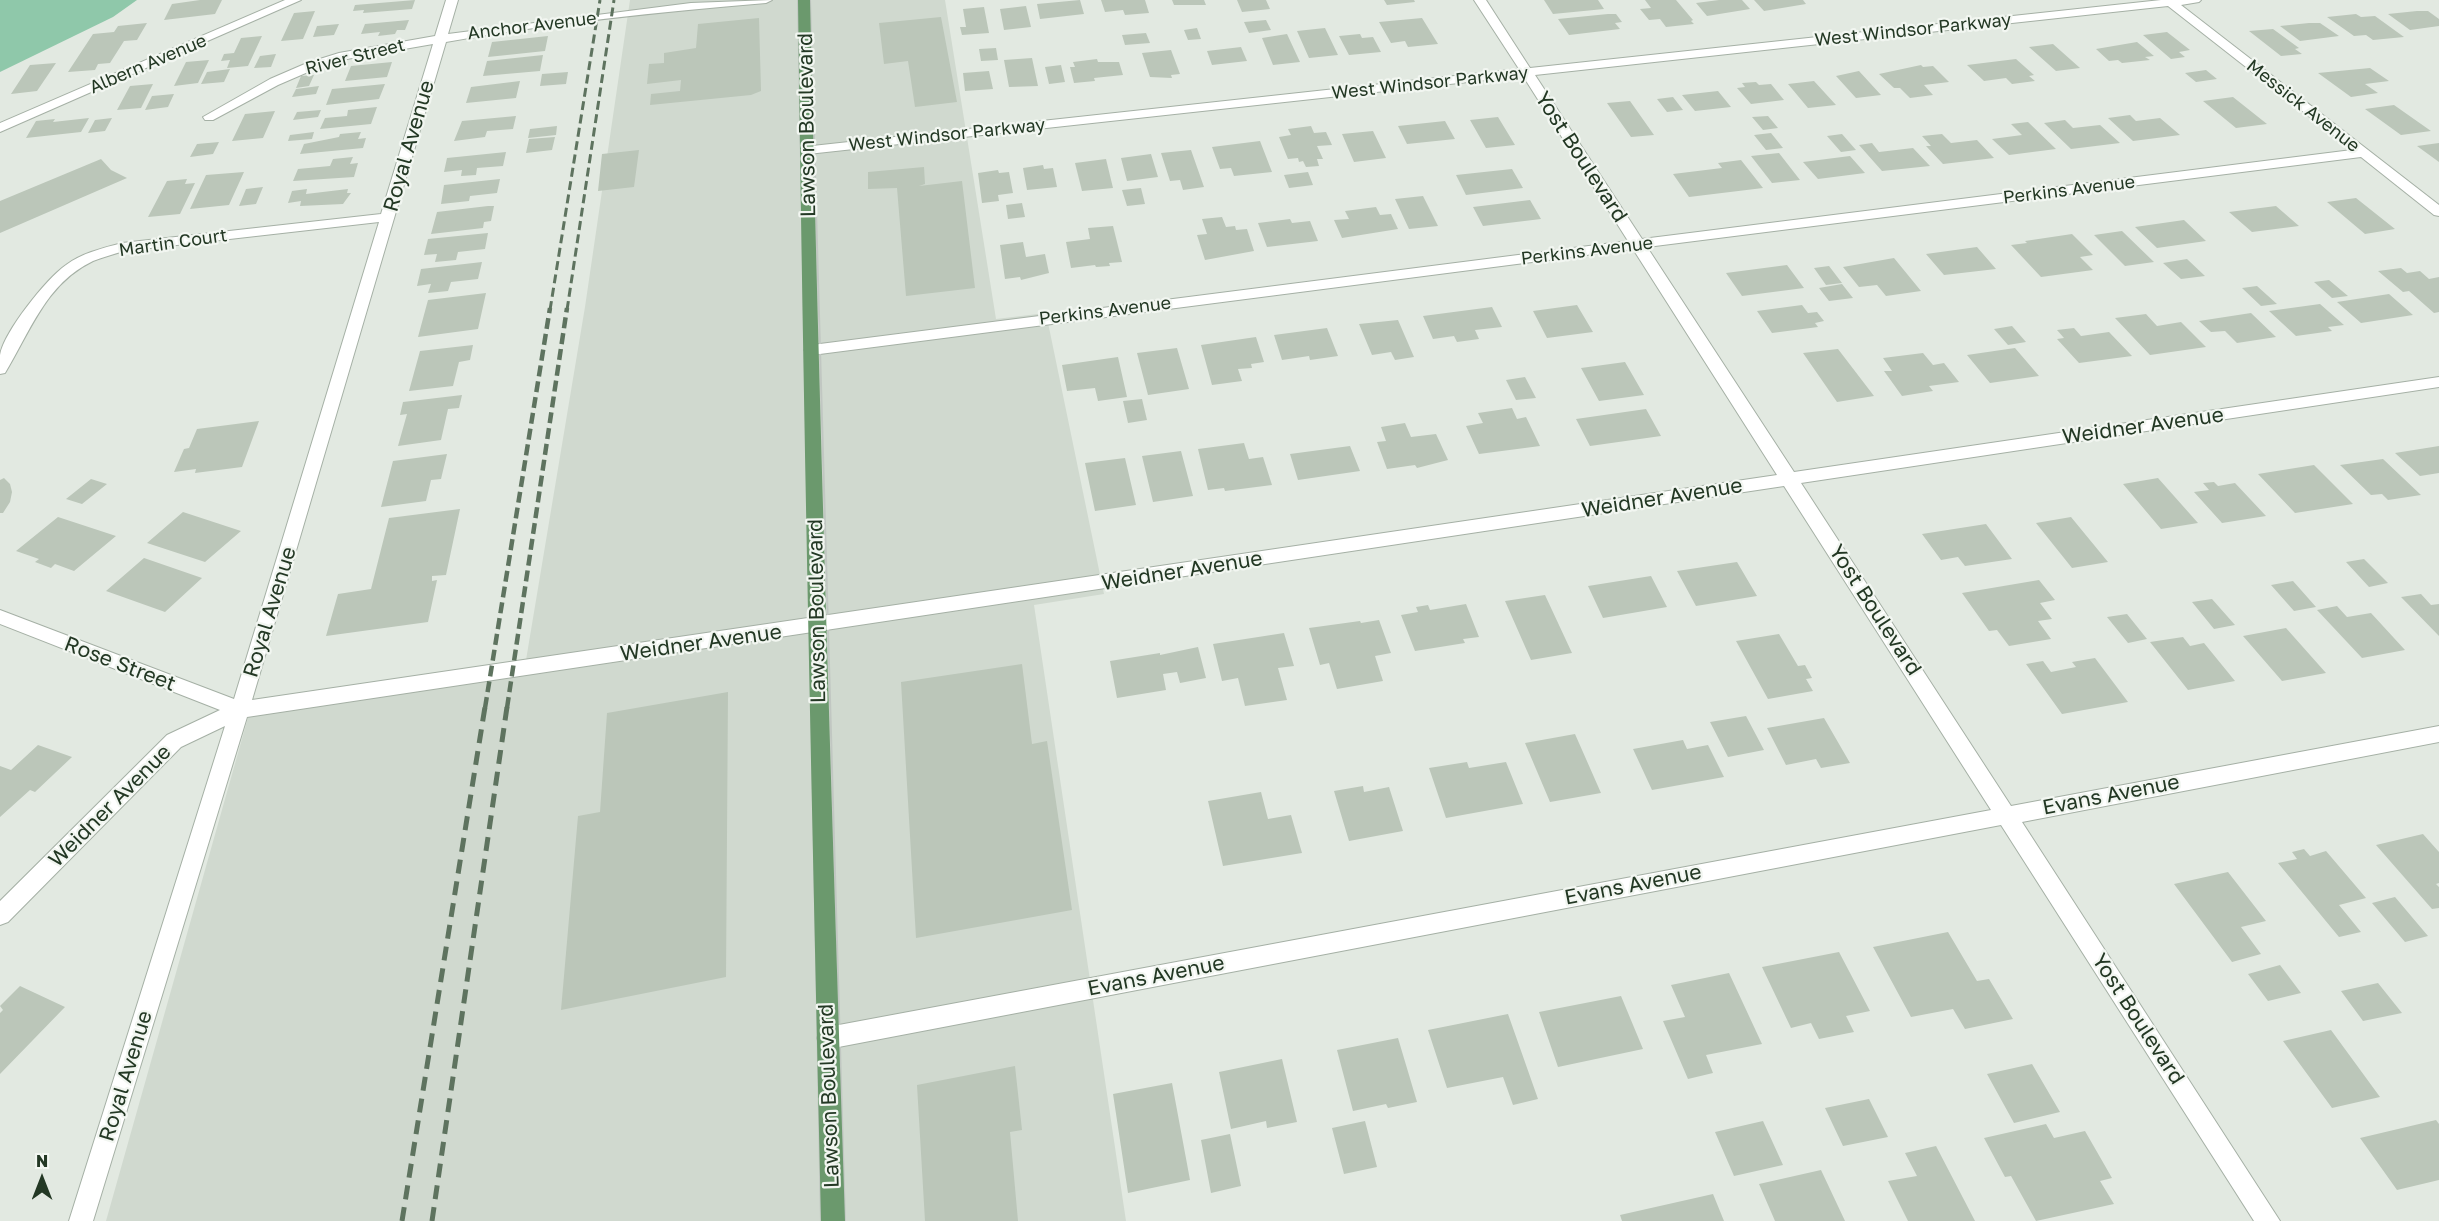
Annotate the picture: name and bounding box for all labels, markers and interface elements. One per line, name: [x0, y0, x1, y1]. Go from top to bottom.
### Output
street label: Anchor Avenue: [466, 7, 598, 45]
street label: West Windsor Parkway: [1814, 9, 2012, 51]
street label: Albern Avenue: [86, 30, 210, 98]
street label: Lawson Boulevard: [793, 33, 821, 217]
street label: River Street: [303, 34, 407, 80]
street label: Messick Avenue: [2242, 55, 2364, 157]
street label: West Windsor Parkway: [1331, 62, 1529, 104]
street label: Royal Avenue: [378, 77, 440, 215]
street label: Yost Boulevard: [1529, 87, 1633, 227]
street label: West Windsor Parkway: [848, 114, 1046, 156]
street label: Perkins Avenue: [2002, 171, 2136, 209]
street label: Martin Court: [117, 225, 229, 261]
street label: Perkins Avenue: [1520, 232, 1654, 270]
street label: Perkins Avenue: [1038, 292, 1172, 330]
street label: Weidner Avenue: [2061, 402, 2225, 450]
street label: Weidner Avenue: [1580, 473, 1744, 523]
street label: Lawson Boulevard: [803, 519, 831, 703]
street label: Yost Boulevard: [1823, 540, 1927, 680]
street label: Royal Avenue: [238, 544, 302, 680]
street label: Weidner Avenue: [1100, 546, 1264, 596]
street label: Weidner Avenue: [619, 619, 783, 667]
street label: Rose Street: [61, 631, 179, 697]
street label: Weidner Avenue: [44, 740, 176, 872]
street label: Evans Avenue: [2040, 769, 2182, 821]
street label: Evans Avenue: [1562, 859, 1704, 911]
street label: Yost Boulevard: [2086, 949, 2190, 1089]
street label: Evans Avenue: [1085, 950, 1227, 1002]
street label: Lawson Boulevard: [813, 1003, 845, 1189]
street label: Royal Avenue: [94, 1008, 158, 1144]
north arrow: [12, 1149, 72, 1209]
text: N: [36, 1151, 48, 1171]

